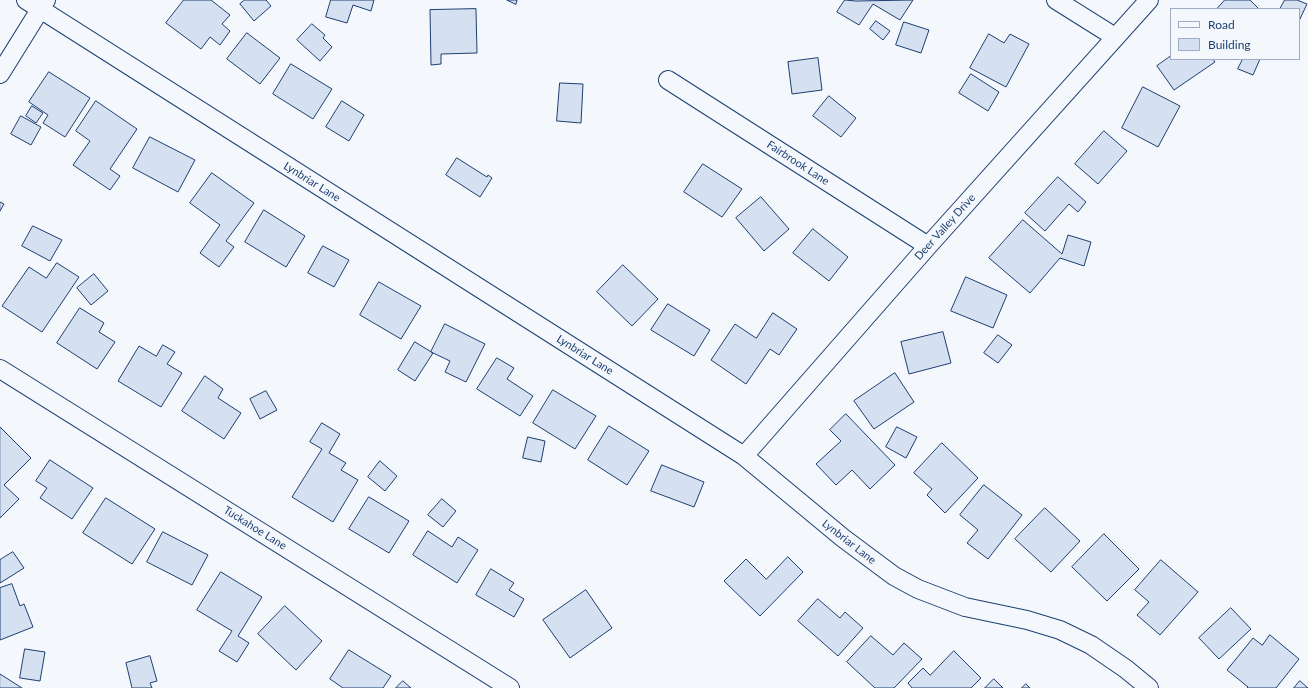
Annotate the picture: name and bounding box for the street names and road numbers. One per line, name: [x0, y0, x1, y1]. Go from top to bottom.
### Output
street label: Fairbrook Lane: [764, 138, 832, 188]
street label: Lynbriar Lane: [281, 159, 343, 205]
street label: Deer Valley Drive: [912, 191, 978, 263]
street label: Lynbriar Lane: [554, 332, 616, 378]
street label: Tuckahoe Lane: [221, 503, 289, 553]
street label: Lynbriar Lane: [819, 517, 879, 567]

